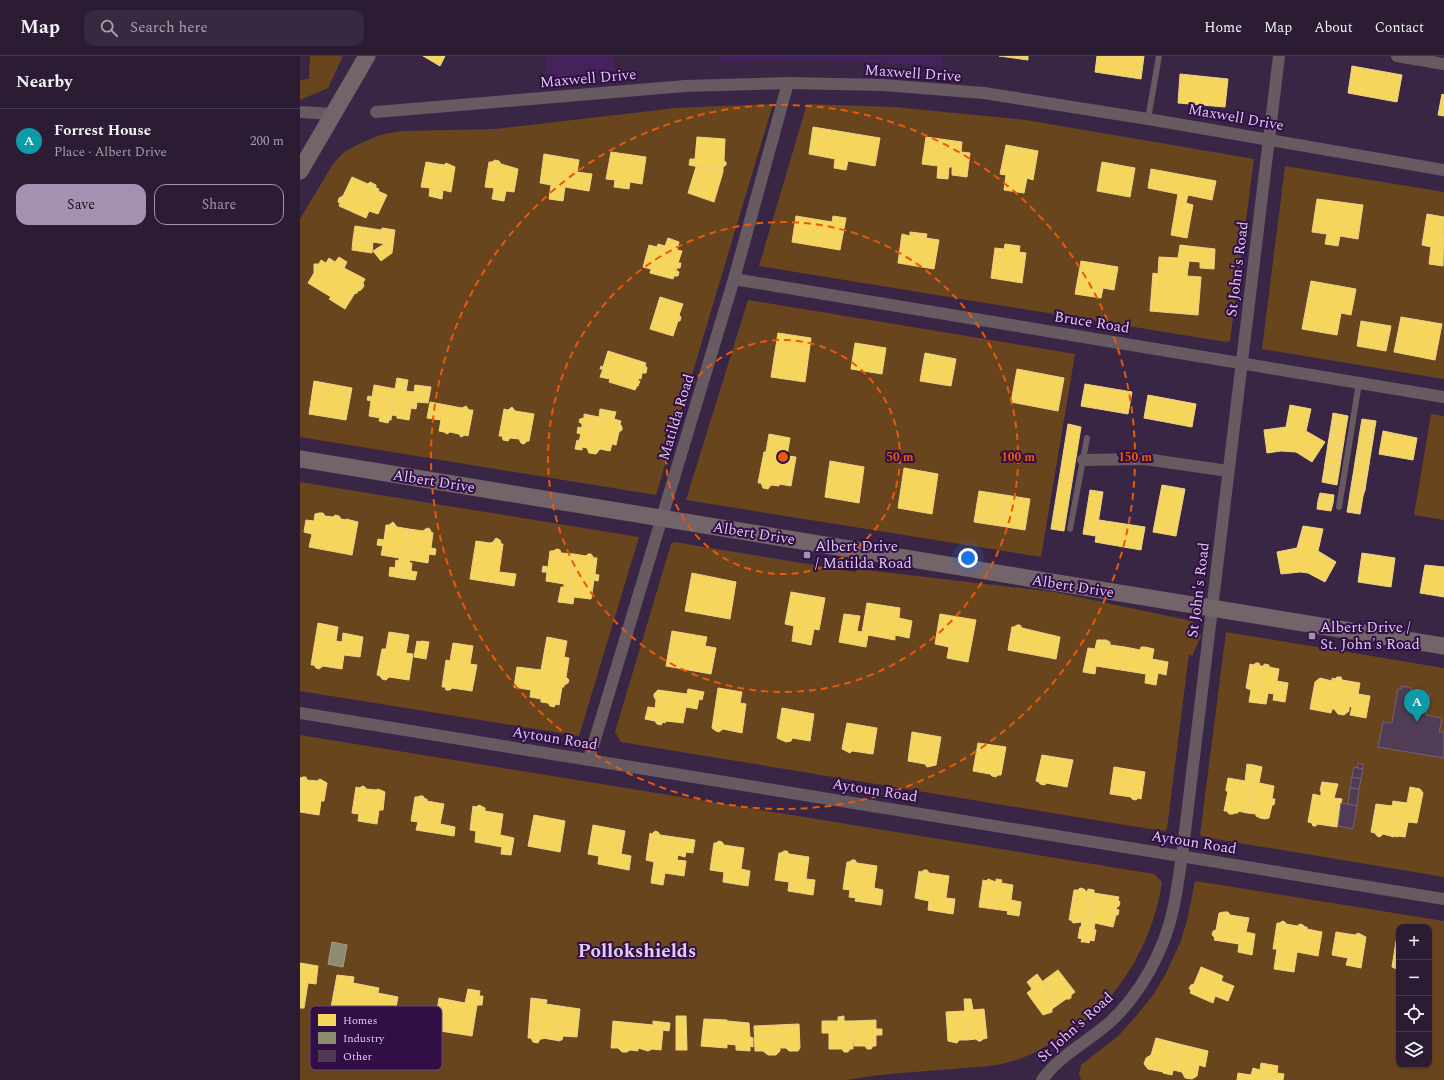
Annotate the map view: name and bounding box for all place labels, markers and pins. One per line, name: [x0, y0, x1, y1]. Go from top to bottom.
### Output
centre of rings: [776, 450, 790, 464]
place label: Albert Drive / Matilda Road: [815, 535, 912, 575]
marker: Albert Drive / Matilda Road: [802, 550, 812, 560]
place label: Albert Drive / St. John's Road: [1320, 616, 1420, 656]
marker: Albert Drive / St. John's Road: [1307, 631, 1317, 641]
pin: A: [1404, 689, 1430, 722]

